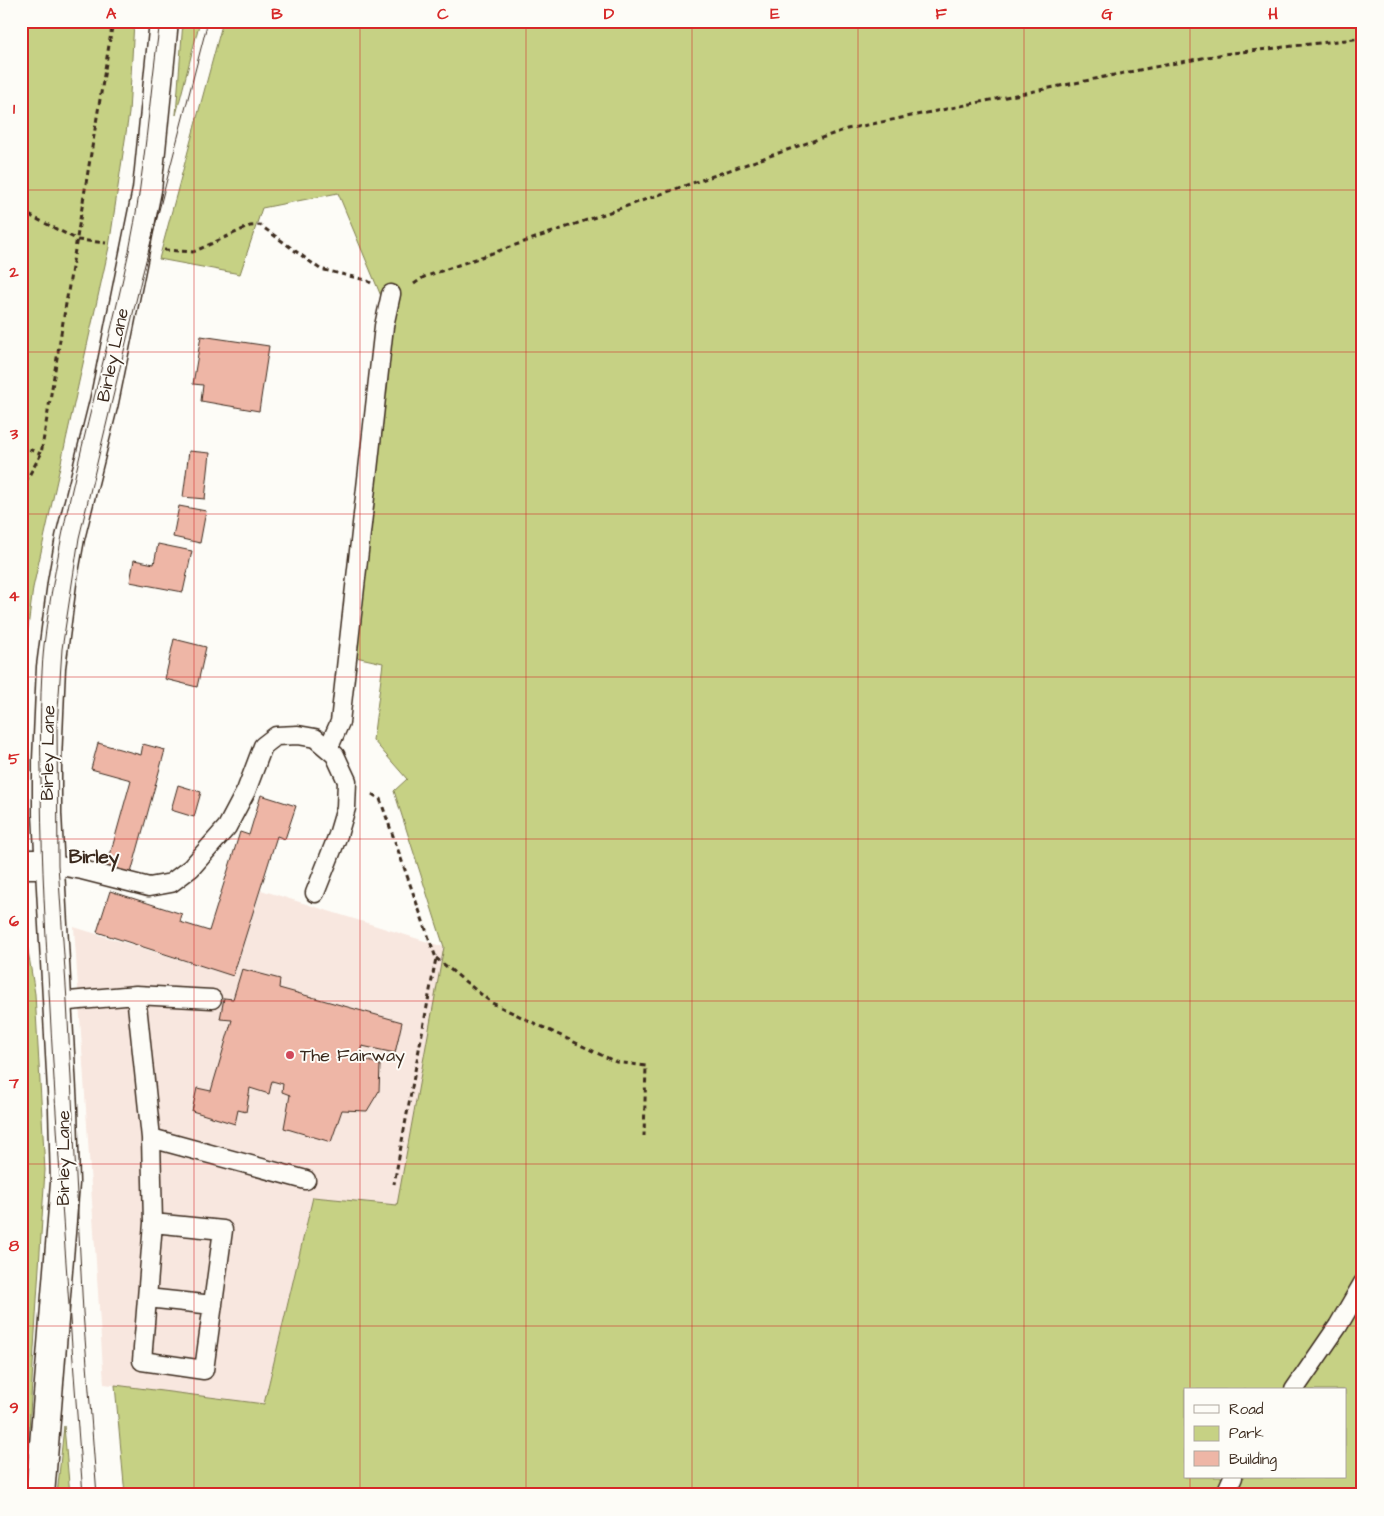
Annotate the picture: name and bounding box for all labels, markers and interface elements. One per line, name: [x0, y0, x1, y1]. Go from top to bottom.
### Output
text: A: [106, 3, 117, 25]
text: B: [271, 3, 283, 25]
text: C: [437, 3, 449, 25]
text: D: [604, 3, 615, 25]
text: E: [770, 3, 780, 25]
text: F: [935, 3, 947, 25]
text: G: [1101, 3, 1113, 25]
text: H: [1268, 3, 1278, 25]
text: 1: [13, 98, 16, 120]
text: 2: [8, 261, 19, 283]
street label: Birley Lane: [91, 305, 136, 404]
text: 3: [9, 423, 19, 445]
text: 4: [9, 585, 20, 607]
street label: Birley Lane: [35, 705, 62, 801]
text: 5: [8, 748, 20, 770]
district label: Birley: [69, 844, 120, 872]
text: 6: [9, 910, 19, 932]
place label: The Fairway: [300, 1043, 405, 1069]
marker: The Fairway: [284, 1049, 296, 1061]
text: 7: [8, 1072, 19, 1094]
street label: Birley Lane: [51, 1110, 77, 1206]
text: 8: [9, 1235, 20, 1257]
legend: [1184, 1388, 1346, 1478]
text: 9: [9, 1397, 19, 1419]
text: Road: [1229, 1399, 1264, 1420]
text: Park: [1229, 1423, 1264, 1444]
text: Building: [1229, 1449, 1277, 1471]

